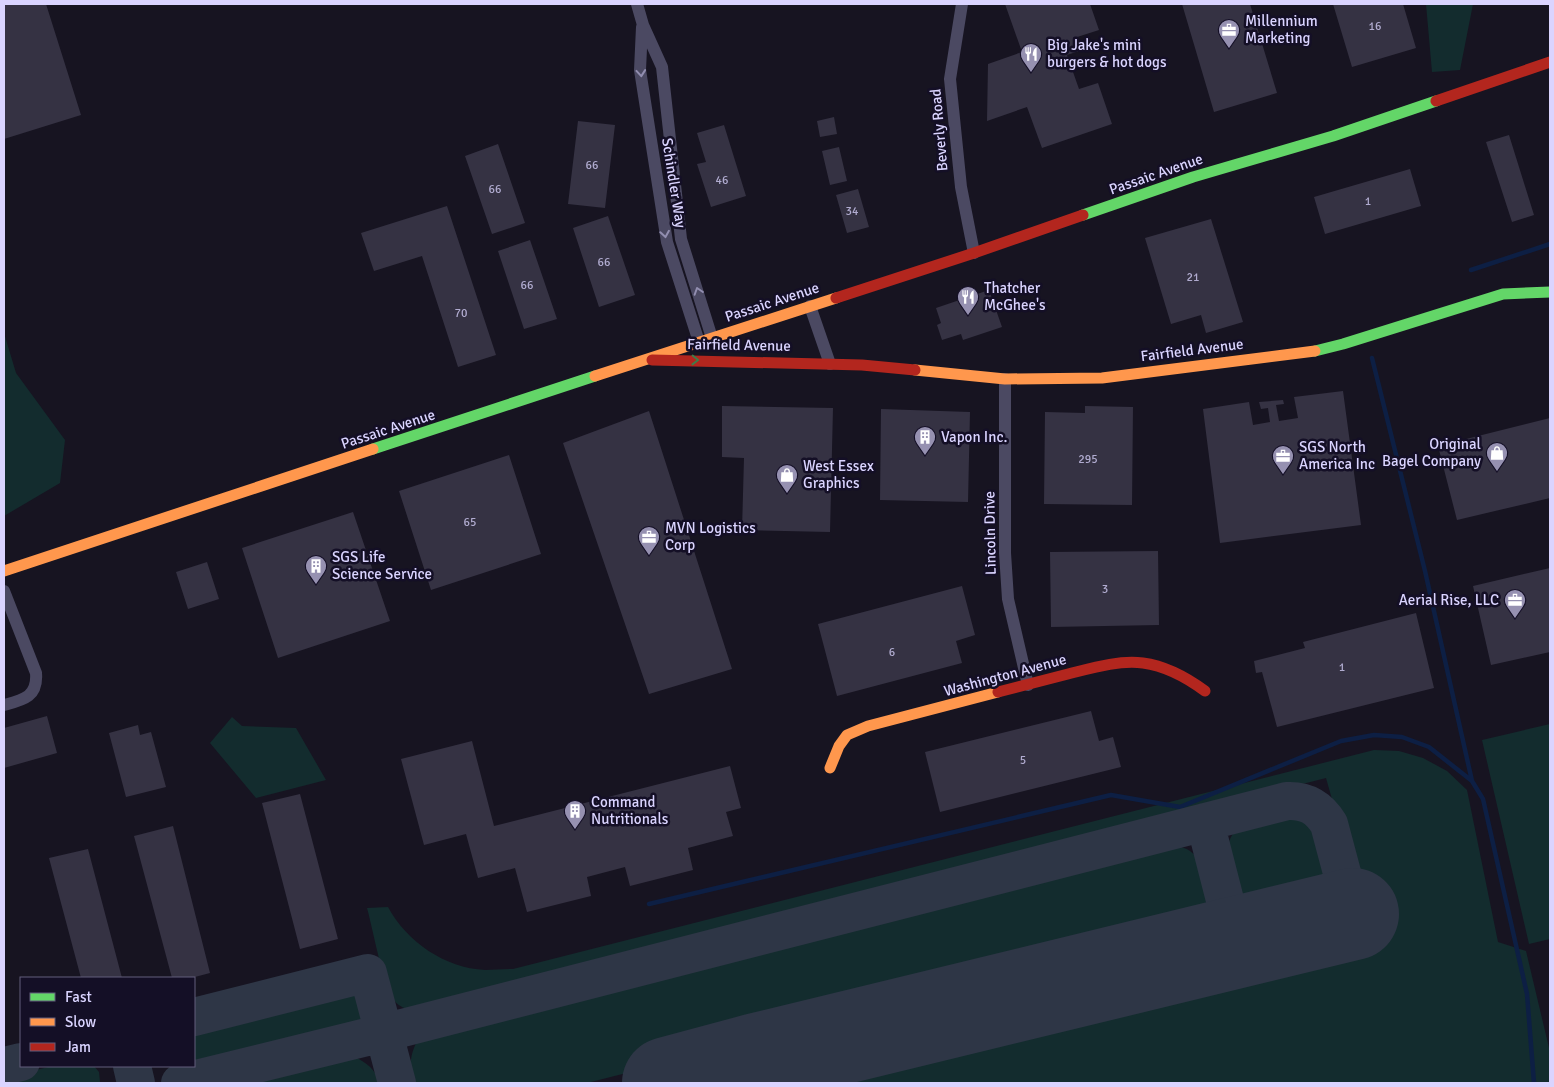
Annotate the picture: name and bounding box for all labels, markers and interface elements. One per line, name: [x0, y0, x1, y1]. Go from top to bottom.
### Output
place label: Millennium Marketing: [1245, 12, 1318, 47]
office icon: Millennium Marketing: [1217, 18, 1241, 49]
house number: 16: [1369, 19, 1381, 34]
place label: Big Jake's mini burgers & hot dogs: [1047, 36, 1167, 71]
restaurant icon: Big Jake's mini burgers & hot dogs: [1019, 42, 1043, 73]
one-way arrow: [635, 69, 646, 77]
street label: Beverly Road: [926, 88, 952, 172]
street label: Schindler Way: [658, 137, 690, 229]
street label: Passaic Avenue: [1107, 150, 1205, 198]
house number: 66: [586, 158, 598, 173]
house number: 46: [716, 173, 728, 188]
house number: 66: [489, 182, 501, 197]
house number: 1: [1365, 194, 1371, 209]
house number: 34: [846, 204, 859, 219]
one-way arrow: [660, 229, 670, 238]
house number: 66: [598, 255, 610, 270]
house number: 21: [1187, 270, 1199, 285]
house number: 66: [521, 278, 533, 293]
street label: Passaic Avenue: [723, 278, 821, 326]
place label: Thatcher McGhee's: [984, 279, 1046, 314]
restaurant icon: Thatcher McGhee's: [956, 285, 980, 316]
one-way arrow: [693, 288, 703, 296]
house number: 70: [455, 306, 467, 321]
street label: Fairfield Avenue: [687, 335, 791, 355]
street label: Fairfield Avenue: [1139, 335, 1245, 365]
one-way arrow: [692, 355, 700, 366]
street label: Passaic Avenue: [339, 405, 437, 453]
building icon: Vapon Inc.: [913, 425, 937, 456]
place label: Vapon Inc.: [941, 428, 1008, 446]
place label: Original Bagel Company: [1382, 435, 1481, 470]
place label: SGS North America Inc: [1299, 438, 1375, 473]
shop icon: Original Bagel Company: [1485, 441, 1509, 472]
office icon: SGS North America Inc: [1271, 444, 1295, 475]
house number: 295: [1078, 452, 1098, 467]
place label: West Essex Graphics: [803, 457, 874, 492]
shop icon: West Essex Graphics: [775, 463, 799, 494]
street label: Lincoln Drive: [980, 491, 1000, 575]
house number: 65: [464, 515, 476, 530]
place label: MVN Logistics Corp: [665, 519, 756, 554]
office icon: MVN Logistics Corp: [637, 525, 661, 556]
place label: SGS Life Science Service: [332, 548, 432, 583]
building icon: SGS Life Science Service: [304, 554, 328, 585]
house number: 3: [1102, 582, 1108, 597]
office icon: Aerial Rise, LLC: [1503, 588, 1527, 619]
place label: Aerial Rise, LLC: [1399, 591, 1499, 609]
house number: 6: [889, 645, 895, 660]
street label: Washington Avenue: [942, 650, 1068, 700]
house number: 1: [1339, 660, 1345, 675]
house number: 5: [1020, 753, 1026, 768]
place label: Command Nutritionals: [591, 793, 669, 828]
building icon: Command Nutritionals: [563, 799, 587, 830]
legend: [20, 977, 195, 1067]
text: Fast: [65, 988, 92, 1006]
text: Slow: [65, 1013, 96, 1031]
text: Jam: [65, 1038, 91, 1056]

